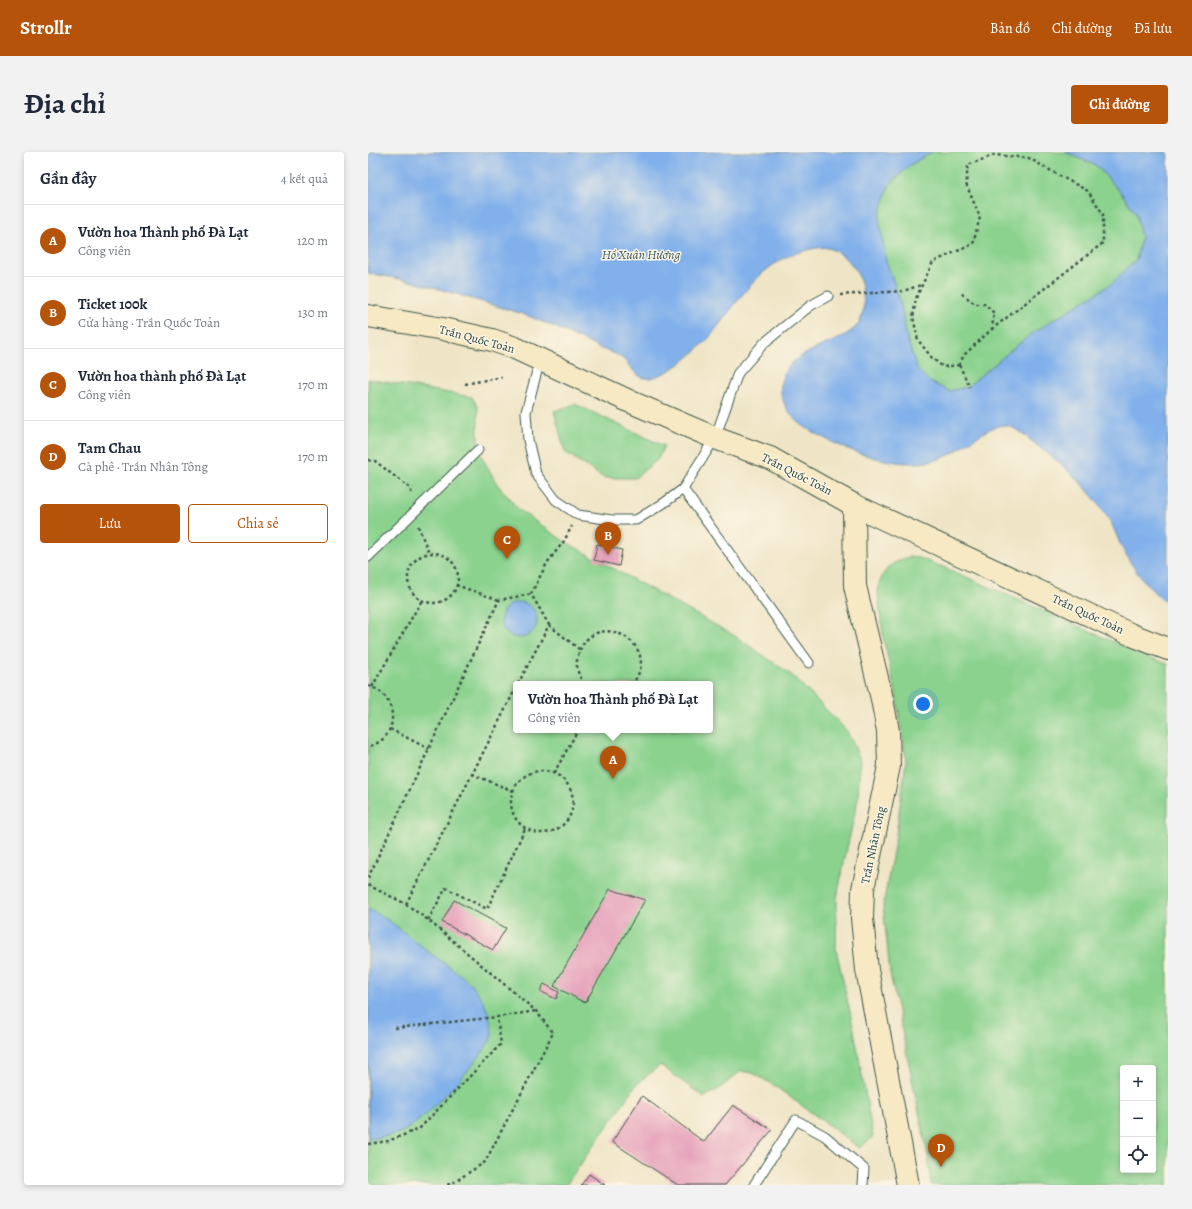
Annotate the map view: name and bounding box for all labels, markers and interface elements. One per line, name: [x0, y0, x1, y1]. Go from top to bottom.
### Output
text: Strollr: [20, 15, 72, 41]
text: Bản đồ: [990, 19, 1030, 38]
text: Chỉ đường: [1052, 19, 1112, 38]
text: Đã lưu: [1134, 19, 1172, 38]
text: Địa chỉ: [24, 85, 106, 123]
button: Chỉ đường: [1071, 85, 1168, 124]
text: Gần đây: [40, 167, 97, 190]
text: 4 kết quả: [281, 170, 328, 187]
text: Vườn hoa Thành phố Đà Lạt: [78, 222, 248, 242]
text: A: [49, 232, 57, 249]
text: 120 m: [297, 232, 328, 249]
text: Công viên: [78, 242, 131, 259]
water label: Hồ Xuân Hương: [602, 246, 681, 263]
text: Ticket 100k: [78, 294, 147, 314]
text: B: [49, 304, 57, 321]
text: 130 m: [298, 304, 328, 321]
text: Cửa hàng · Trần Quốc Toản: [78, 314, 220, 331]
street label: Trần Quốc Toản: [437, 321, 517, 357]
text: Vườn hoa thành phố Đà Lạt: [78, 366, 246, 386]
text: C: [49, 376, 57, 393]
text: 170 m: [298, 376, 328, 393]
text: Công viên: [78, 386, 131, 403]
text: Tam Chau: [78, 438, 141, 458]
text: D: [48, 448, 58, 465]
text: 170 m: [298, 448, 328, 465]
street label: Trần Quốc Toản: [759, 449, 836, 499]
text: Cà phê · Trần Nhân Tông: [78, 458, 208, 475]
button: Lưu: [40, 504, 180, 543]
button: Chia sẻ: [188, 504, 328, 543]
pin: B: [595, 522, 621, 555]
pin: C: [494, 526, 520, 559]
street label: Trần Quốc Toản: [1049, 590, 1127, 638]
popup: [513, 681, 713, 733]
text: Vườn hoa Thành phố Đà Lạt: [528, 689, 698, 709]
your location: [913, 694, 933, 714]
text: Công viên: [528, 709, 581, 726]
pin: A: [600, 746, 626, 779]
street label: Trần Nhân Tông: [857, 805, 889, 885]
map controls: [1120, 1065, 1156, 1173]
button: +: [1120, 1065, 1156, 1101]
button: −: [1120, 1101, 1156, 1137]
pin: D: [928, 1134, 954, 1167]
button: locate: [1120, 1137, 1156, 1173]

